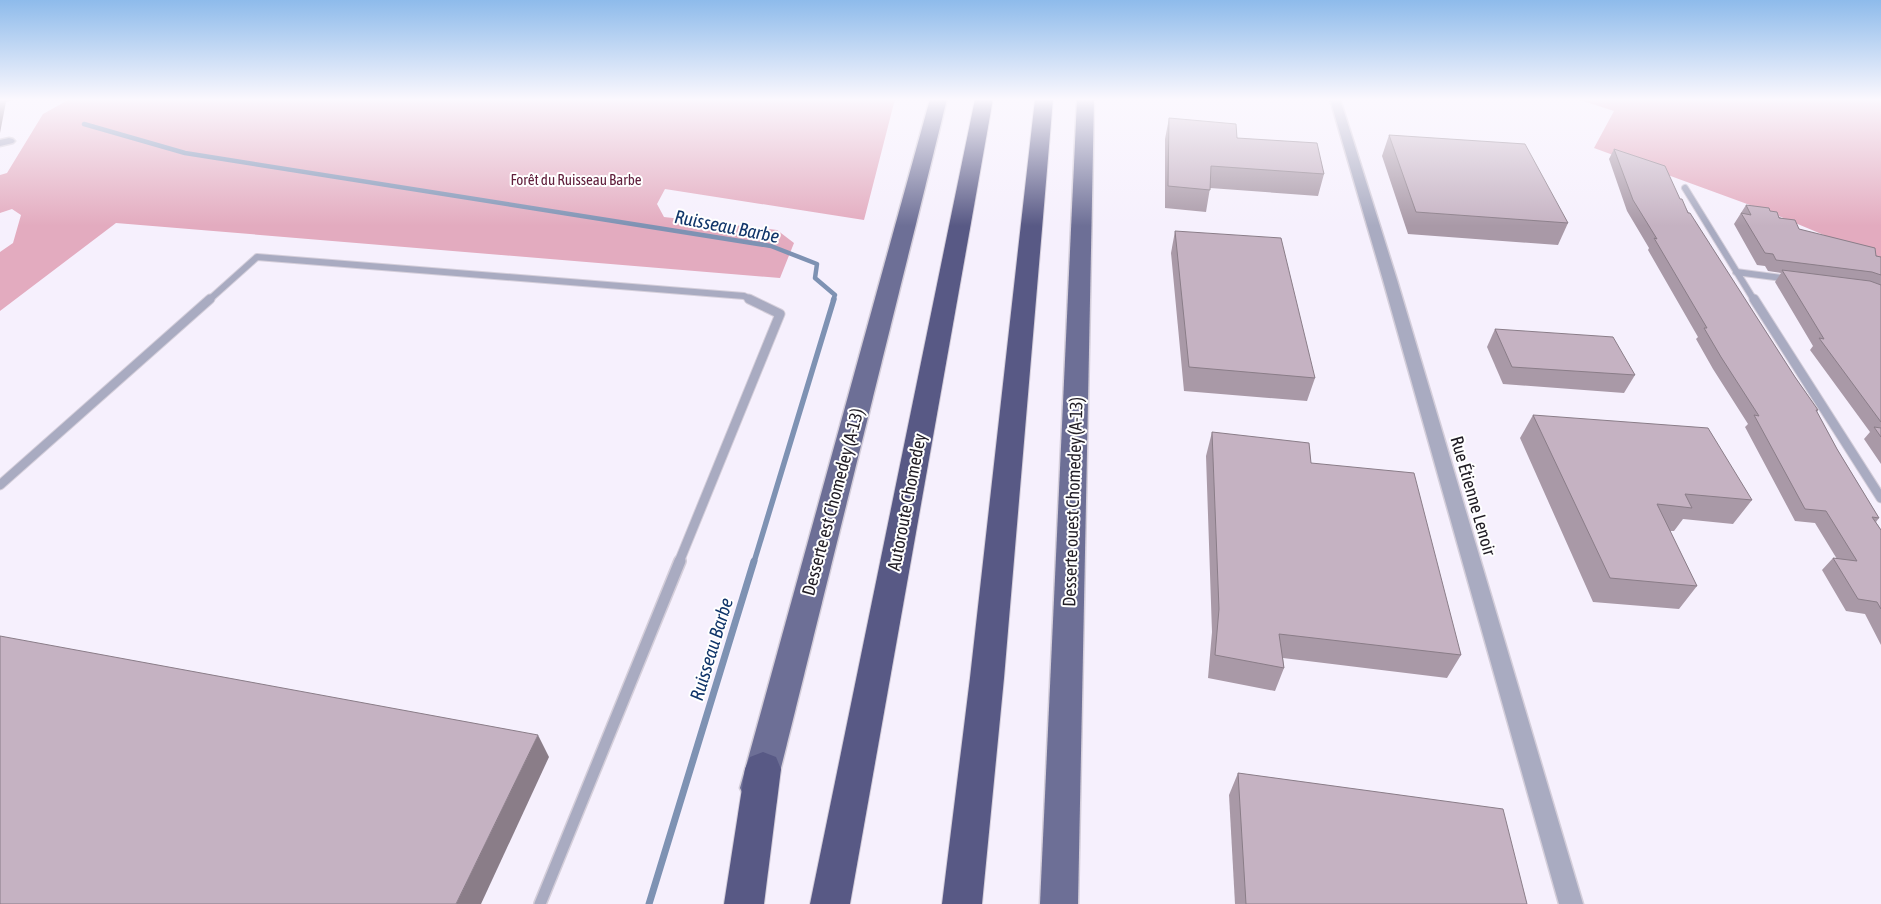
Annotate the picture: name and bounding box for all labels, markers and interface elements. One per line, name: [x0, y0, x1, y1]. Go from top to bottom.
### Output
park label: Forêt du Ruisseau Barbe: [510, 171, 642, 188]
water label: Ruisseau Barbe: [673, 205, 781, 247]
street label: Desserte ouest Chomedey (A-13): [1058, 397, 1087, 607]
street label: Desserte est Chomedey (A-13): [797, 406, 868, 598]
street label: Autoroute Chomedey: [883, 432, 930, 572]
street label: Rue Étienne Lenoir: [1446, 434, 1501, 559]
water label: Ruisseau Barbe: [685, 595, 737, 703]

